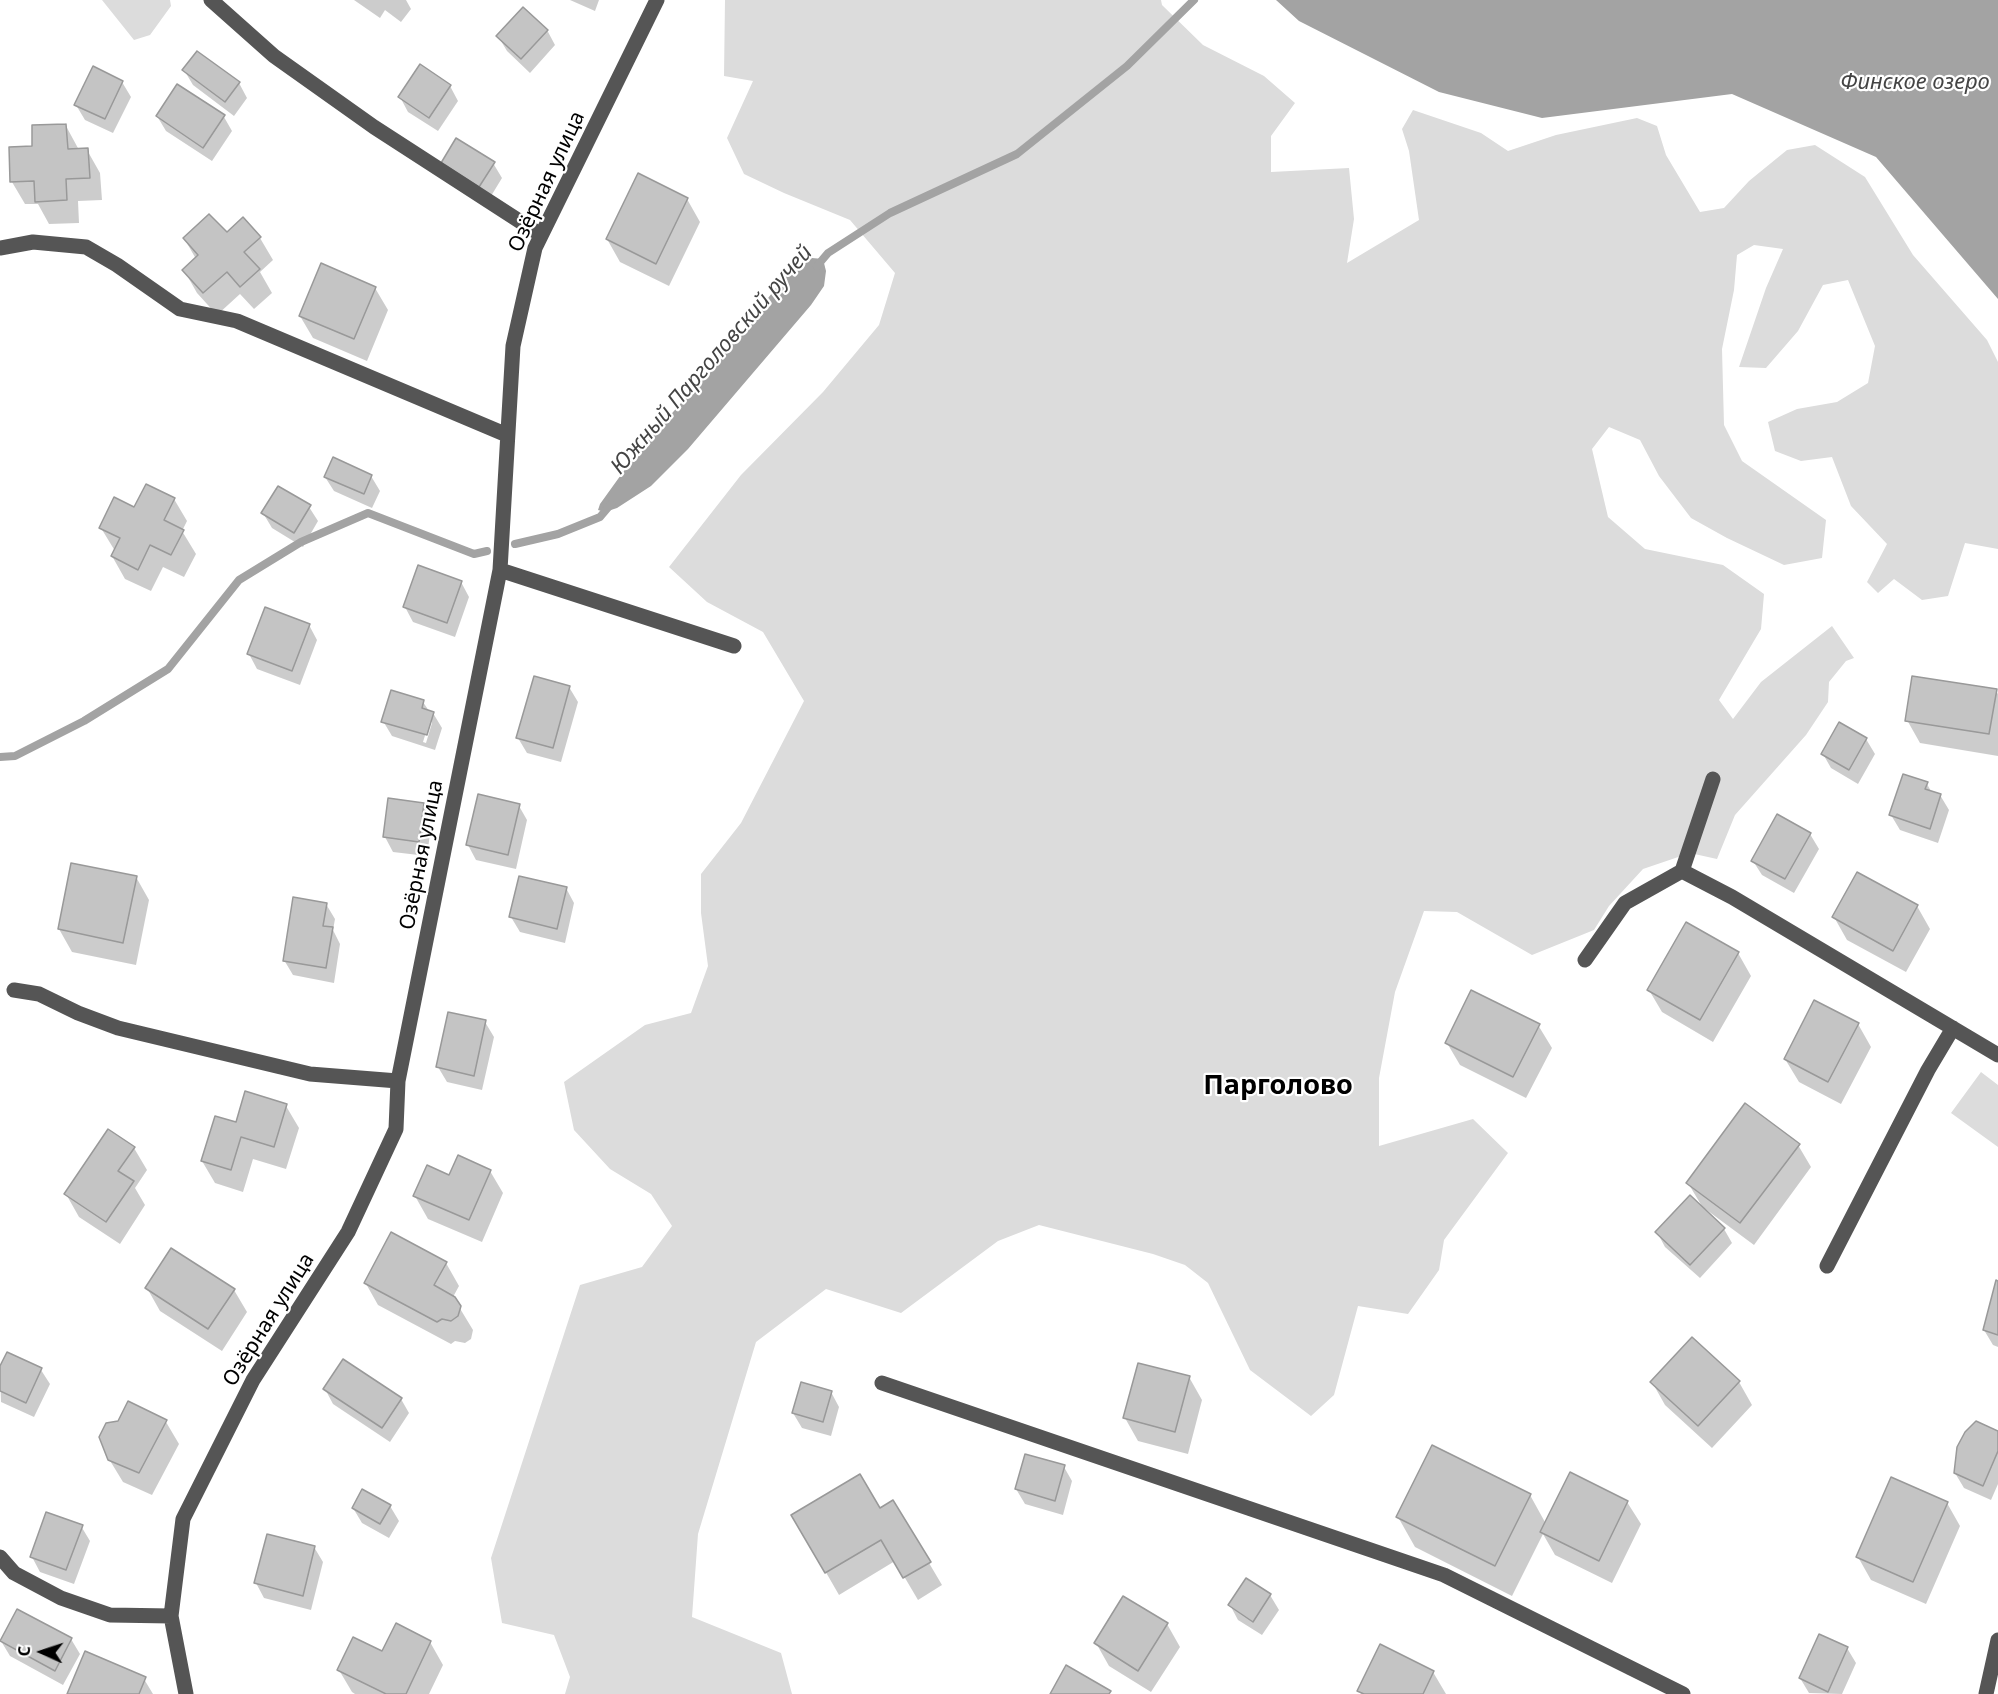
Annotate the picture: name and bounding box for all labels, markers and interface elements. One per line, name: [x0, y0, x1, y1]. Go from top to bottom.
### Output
water label: Финское озеро: [1840, 70, 1990, 96]
street label: Озёрная улица: [503, 108, 591, 256]
water label: Южный Парголовский ручей: [605, 240, 819, 480]
street label: Озёрная улица: [395, 778, 449, 932]
district label: Парголово: [1203, 1070, 1353, 1102]
street label: Озёрная улица: [218, 1249, 320, 1391]
north arrow: [12, 1622, 72, 1682]
text: С: [13, 1645, 35, 1657]

